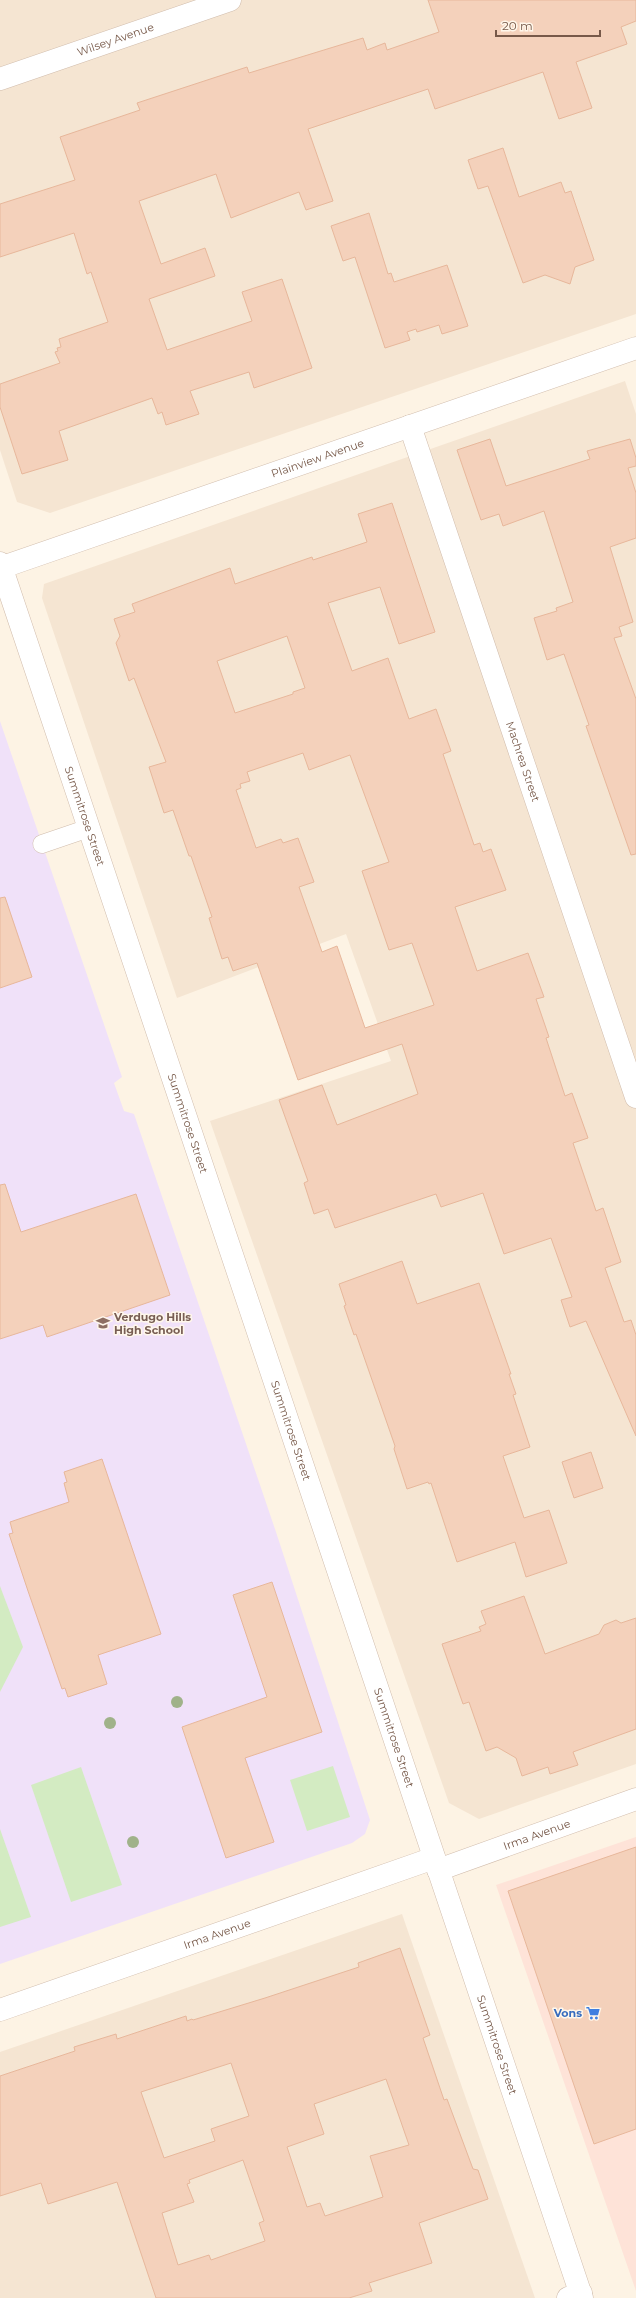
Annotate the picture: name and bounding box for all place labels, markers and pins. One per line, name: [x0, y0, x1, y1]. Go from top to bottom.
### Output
place label: Verdugo Hills High School: [113, 1310, 191, 1337]
school or university icon: Verdugo Hills High School: [95, 1315, 111, 1331]
supermarket icon: Vons: [585, 2005, 601, 2021]
place label: Vons: [553, 2006, 582, 2020]

